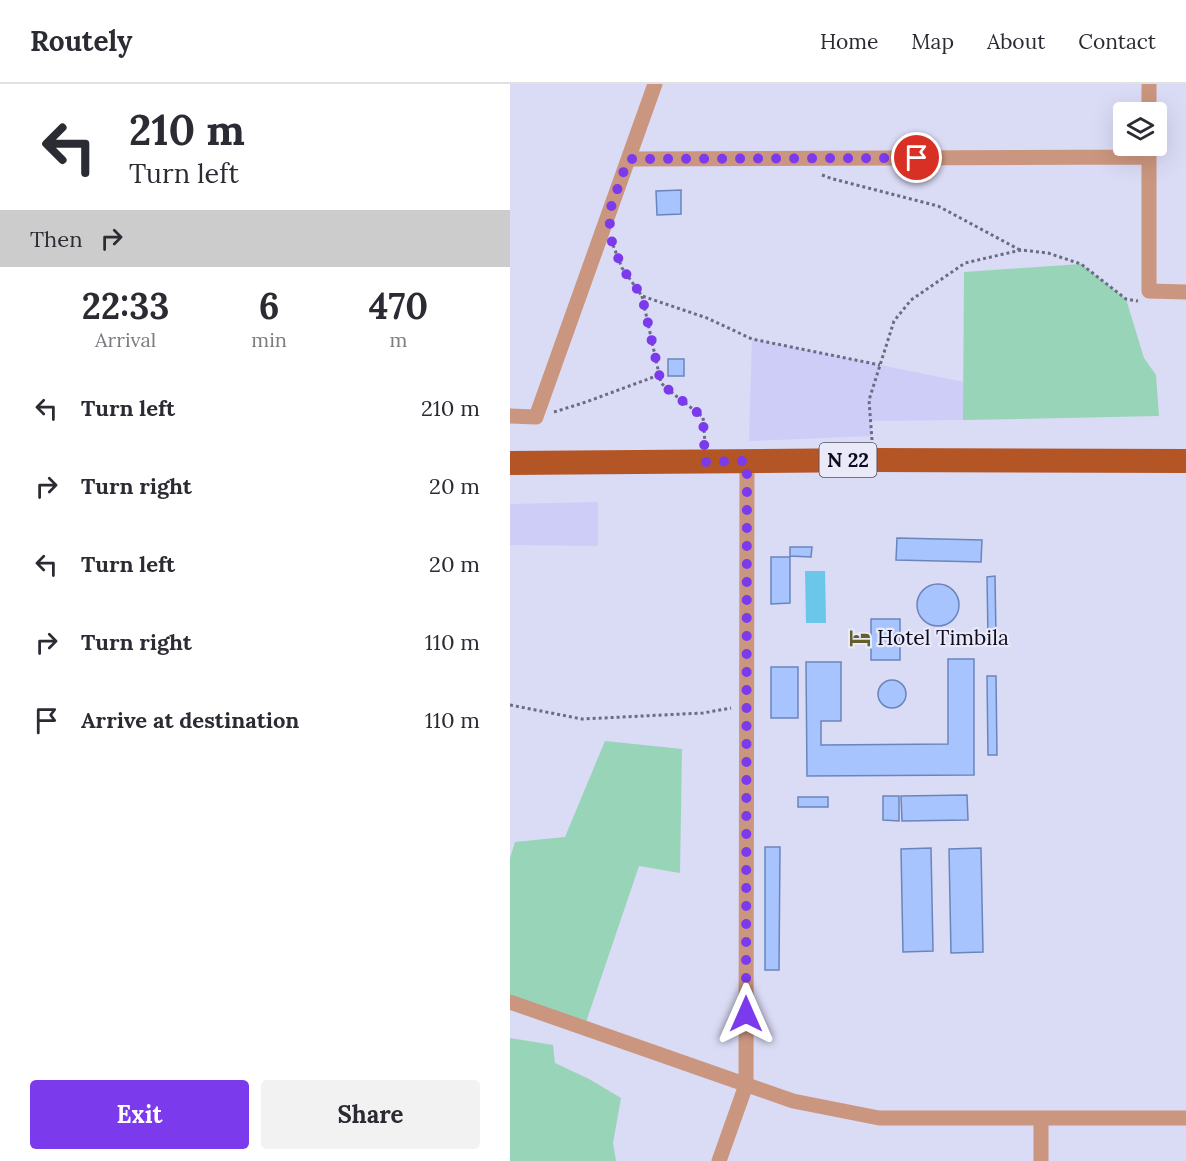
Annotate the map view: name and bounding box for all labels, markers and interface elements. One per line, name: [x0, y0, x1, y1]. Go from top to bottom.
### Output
text: Routely: [30, 23, 132, 59]
text: Home: [820, 28, 878, 55]
text: Map: [911, 28, 954, 55]
text: About: [987, 28, 1045, 55]
text: Contact: [1078, 28, 1156, 55]
map controls: [1113, 102, 1167, 156]
button: layers: [1113, 102, 1167, 156]
text: 210 m: [129, 103, 245, 157]
icon: left: [30, 108, 108, 186]
pin: [891, 132, 942, 183]
icon: arrive: [900, 141, 933, 174]
text: Turn left: [129, 156, 239, 190]
icon: right: [95, 222, 128, 255]
text: Then: [30, 225, 83, 253]
text: 22:33: [82, 283, 169, 329]
text: 6: [259, 283, 279, 329]
text: 470: [369, 283, 428, 329]
text: Arrival: [95, 327, 156, 352]
text: min: [251, 327, 287, 352]
text: m: [389, 327, 407, 352]
icon: left: [30, 392, 63, 425]
text: Turn left: [81, 394, 175, 422]
text: 210 m: [421, 394, 480, 422]
road number: N 22: [820, 443, 876, 477]
icon: right: [30, 470, 63, 503]
text: Turn right: [81, 472, 192, 500]
text: 20 m: [429, 472, 480, 500]
icon: left: [30, 548, 63, 581]
text: Turn left: [81, 550, 175, 578]
text: 20 m: [429, 550, 480, 578]
place label: Hotel Timbila: [877, 624, 1009, 651]
icon: right: [30, 626, 63, 659]
hotel icon: Hotel Timbila: [848, 626, 872, 650]
text: Turn right: [81, 628, 192, 656]
text: 110 m: [425, 628, 480, 656]
icon: arrive: [30, 704, 63, 737]
text: Arrive at destination: [81, 706, 299, 734]
text: 110 m: [425, 706, 480, 734]
position arrow: [714, 982, 778, 1046]
button: Exit: [30, 1080, 249, 1149]
button: Share: [261, 1080, 480, 1149]

